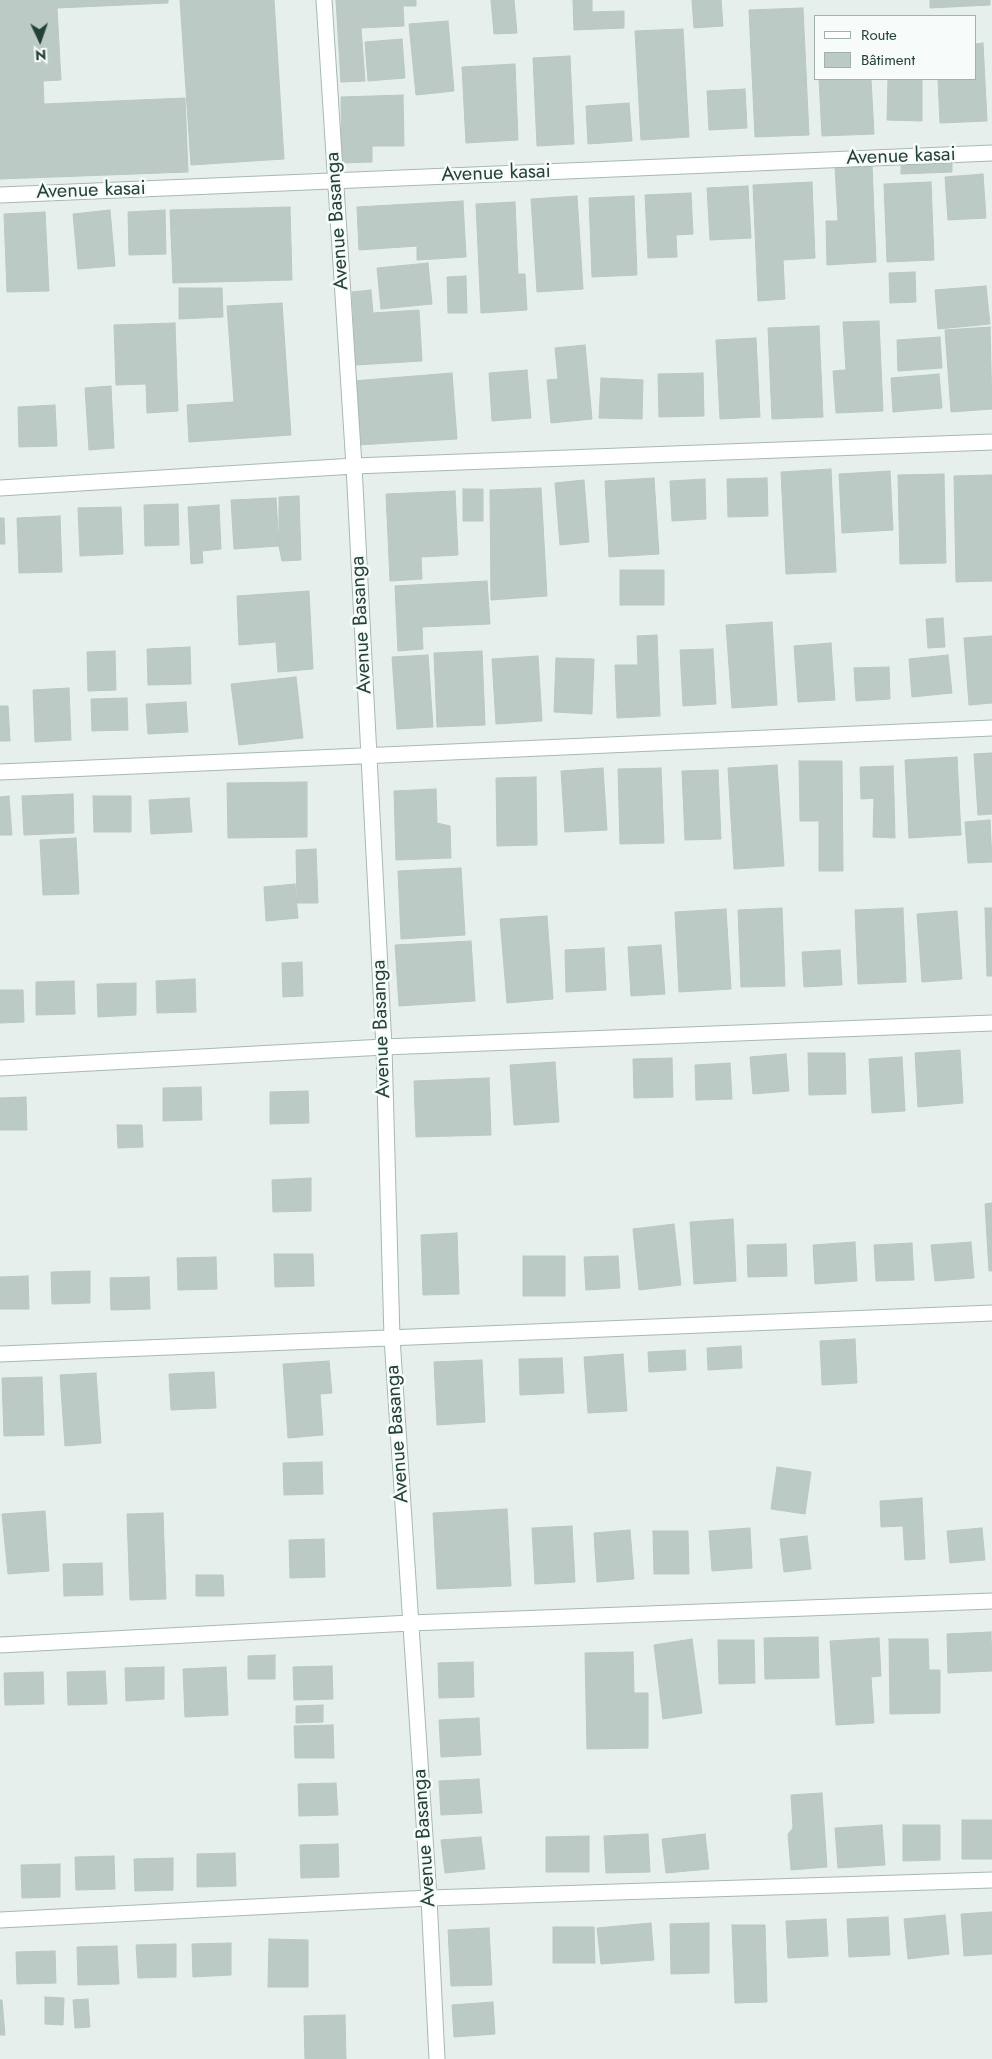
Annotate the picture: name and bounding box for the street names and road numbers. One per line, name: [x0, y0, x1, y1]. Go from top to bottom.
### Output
street label: Avenue kasai: [846, 143, 956, 171]
street label: Avenue Basanga: [321, 151, 355, 291]
street label: Avenue kasai: [441, 160, 551, 188]
street label: Avenue kasai: [36, 177, 146, 205]
street label: Avenue Basanga: [346, 555, 378, 695]
street label: Avenue Basanga: [368, 959, 396, 1099]
street label: Avenue Basanga: [381, 1364, 415, 1504]
street label: Avenue Basanga: [408, 1768, 442, 1908]

